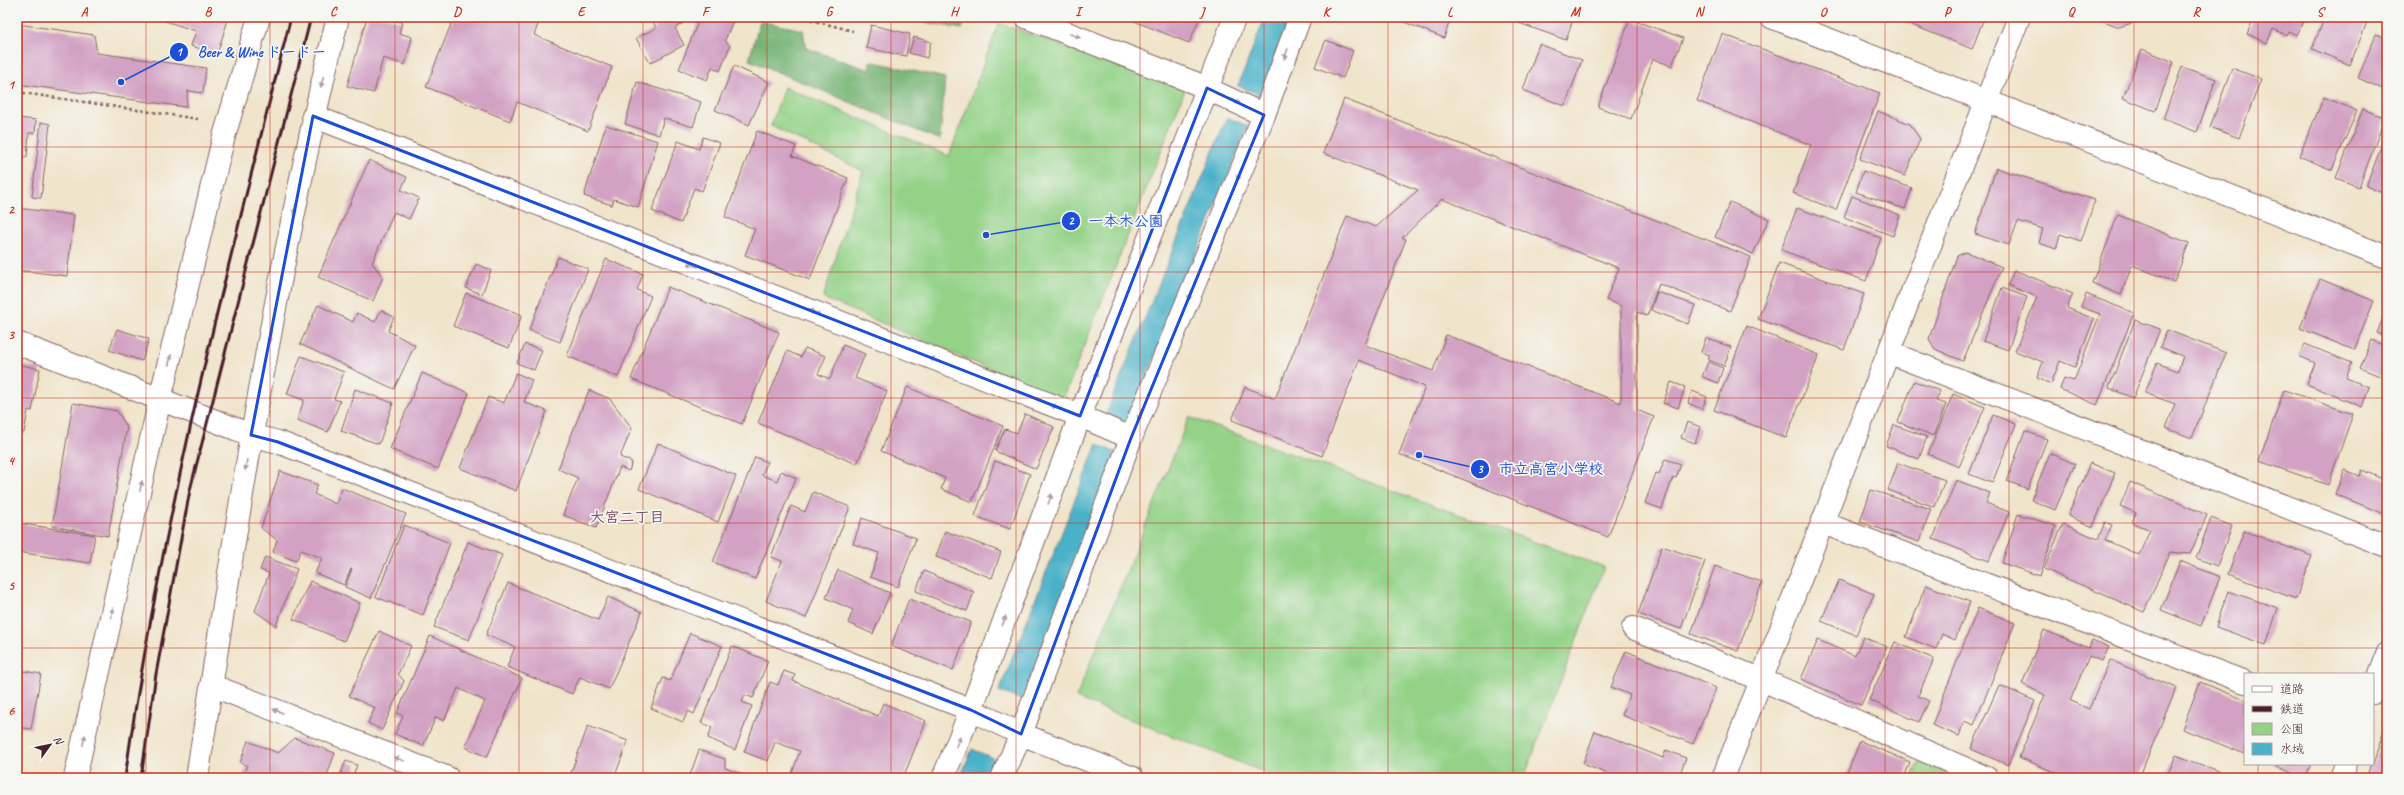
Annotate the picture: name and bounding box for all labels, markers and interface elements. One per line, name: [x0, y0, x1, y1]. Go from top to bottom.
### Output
text: A: [81, 4, 89, 20]
text: B: [205, 4, 213, 20]
text: C: [330, 4, 338, 20]
text: D: [453, 4, 462, 20]
text: E: [578, 4, 587, 20]
text: F: [702, 4, 711, 20]
text: G: [826, 4, 834, 20]
text: H: [950, 4, 960, 20]
text: I: [1075, 4, 1084, 20]
text: J: [1199, 4, 1206, 20]
text: K: [1323, 4, 1333, 20]
text: L: [1447, 4, 1454, 20]
text: M: [1570, 4, 1581, 20]
text: N: [1695, 4, 1706, 20]
text: O: [1820, 4, 1829, 20]
text: P: [1944, 4, 1953, 20]
text: Q: [2068, 4, 2076, 20]
text: R: [2192, 4, 2201, 20]
text: S: [2317, 4, 2327, 20]
one-way arrow: [1070, 34, 1082, 40]
callout: Beer & Wine ドードー: [169, 38, 334, 65]
text: Beer & Wine ドードー: [198, 43, 326, 62]
text: 1: [176, 44, 183, 60]
one-way arrow: [1283, 48, 1289, 60]
one-way arrow: [319, 76, 325, 88]
text: 1: [8, 77, 16, 93]
one-way arrow: [1229, 98, 1240, 104]
one-way arrow: [1236, 169, 1242, 181]
text: 2: [8, 202, 15, 218]
one-way arrow: [292, 203, 298, 215]
callout: 一本木公園: [1061, 207, 1172, 234]
text: 一本木公園: [1088, 212, 1164, 231]
text: 2: [1068, 213, 1075, 229]
one-way arrow: [687, 261, 699, 267]
one-way arrow: [1187, 289, 1193, 301]
one-way arrow: [808, 309, 820, 315]
text: 3: [8, 327, 15, 343]
one-way arrow: [267, 331, 273, 343]
one-way arrow: [167, 353, 173, 366]
one-way arrow: [929, 356, 941, 362]
one-way arrow: [1093, 371, 1099, 383]
one-way arrow: [1051, 404, 1062, 410]
one-way arrow: [1137, 410, 1143, 422]
text: 4: [8, 453, 16, 469]
callout: 市立高宮小学校: [1470, 455, 1611, 482]
one-way arrow: [243, 458, 249, 471]
text: 市立高宮小学校: [1498, 460, 1604, 479]
text: 3: [1477, 461, 1484, 477]
one-way arrow: [138, 480, 144, 492]
one-way arrow: [1047, 492, 1053, 504]
district label: 大宮二丁目: [589, 508, 665, 527]
text: 5: [8, 578, 15, 594]
one-way arrow: [110, 607, 116, 619]
one-way arrow: [1002, 614, 1008, 626]
legend: [2244, 673, 2374, 765]
text: 道路: [2280, 681, 2304, 697]
text: 鉄道: [2280, 701, 2304, 717]
text: 6: [8, 703, 15, 719]
one-way arrow: [271, 708, 283, 714]
text: 公園: [2280, 721, 2304, 737]
north arrow: [30, 725, 70, 765]
text: N: [51, 733, 67, 748]
one-way arrow: [81, 734, 87, 746]
one-way arrow: [954, 736, 961, 748]
text: 水域: [2280, 741, 2304, 757]
one-way arrow: [392, 755, 404, 761]

